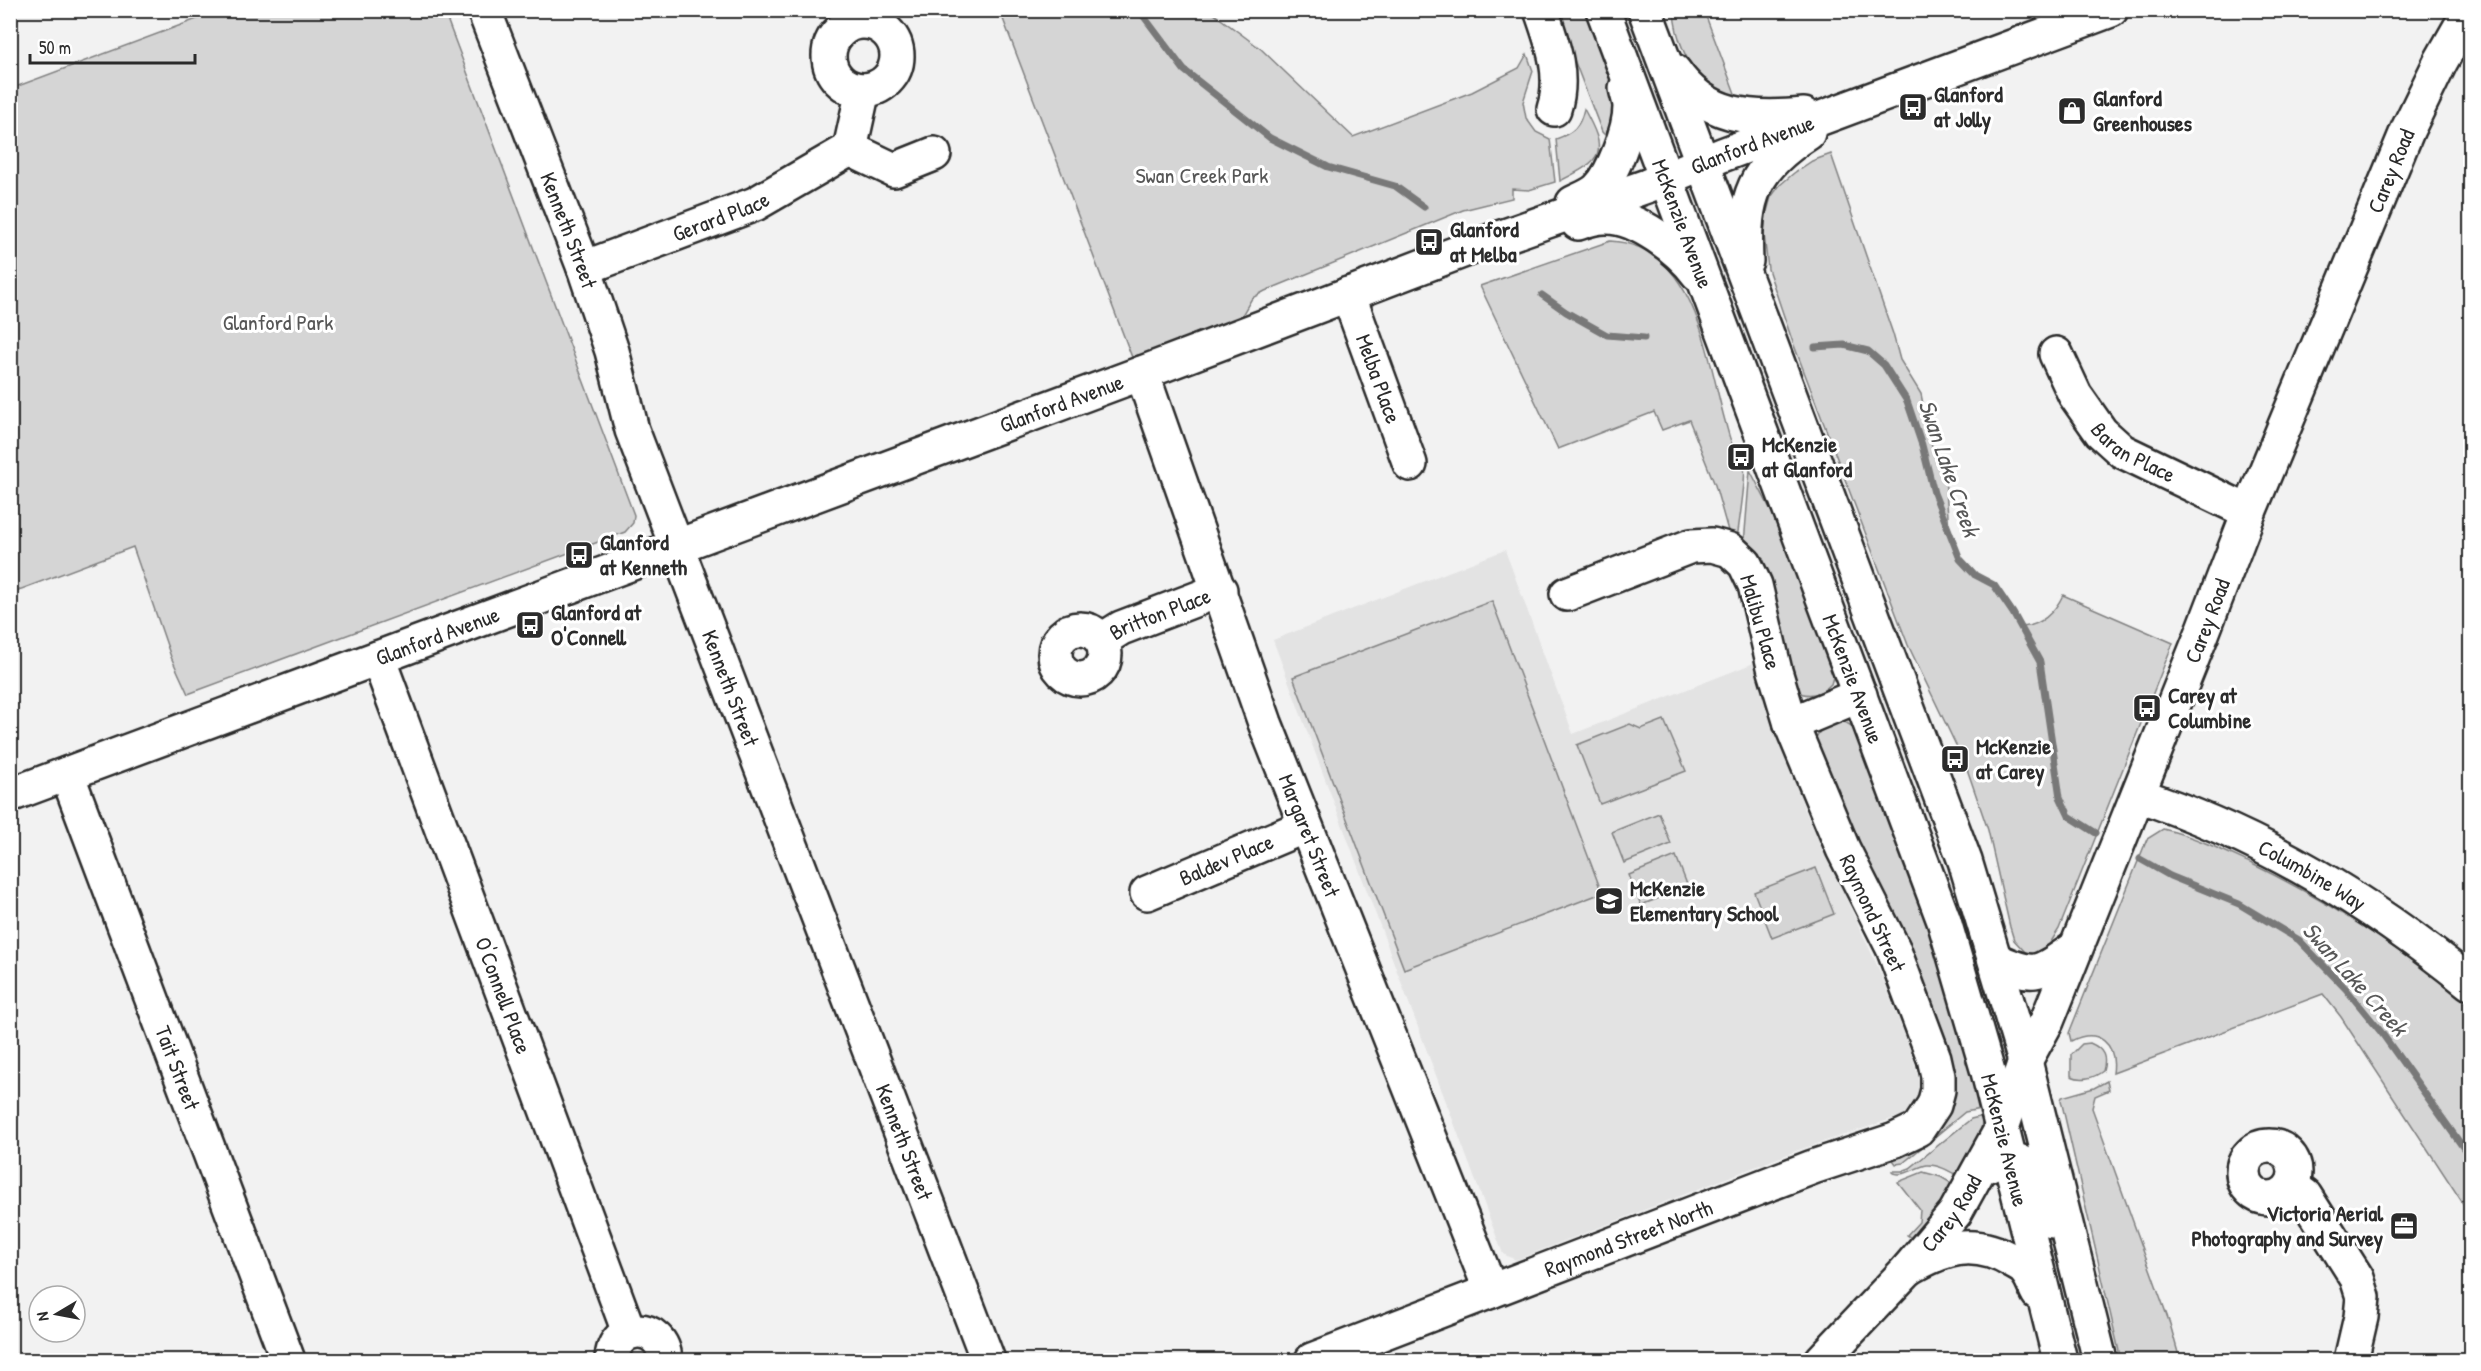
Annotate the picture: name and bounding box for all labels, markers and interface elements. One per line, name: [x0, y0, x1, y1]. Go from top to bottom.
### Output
scale bar: [30, 27, 195, 65]
text: 50 m: [39, 35, 71, 60]
place label: Glanford at Jolly: [1934, 79, 2003, 135]
place label: Glanford Greenhouses: [2093, 83, 2193, 138]
bus stop icon: Glanford at Jolly: [1897, 91, 1929, 123]
shop icon: Glanford Greenhouses: [2056, 95, 2088, 127]
street label: Glanford Avenue: [1686, 107, 1818, 181]
street label: Carey Road: [2360, 124, 2422, 217]
street label: McKenzie Avenue: [1645, 155, 1721, 293]
park label: Swan Creek Park: [1136, 160, 1268, 190]
street label: Kenneth Street: [533, 168, 605, 292]
street label: Gerard Place: [668, 184, 775, 249]
place label: Glanford at Melba: [1450, 214, 1519, 269]
bus stop icon: Glanford at Melba: [1413, 226, 1445, 258]
park label: Glanford Park: [223, 307, 333, 337]
street label: Melba Place: [1349, 330, 1409, 428]
street label: Glanford Avenue: [995, 366, 1128, 440]
water label: Swan Lake Creek: [1912, 395, 1989, 542]
street label: Baran Place: [2084, 416, 2180, 489]
place label: McKenzie at Glanford: [1762, 429, 1852, 484]
bus stop icon: McKenzie at Glanford: [1725, 441, 1757, 473]
place label: Glanford at Kenneth: [600, 527, 688, 582]
bus stop icon: Glanford at Kenneth: [563, 539, 595, 571]
street label: Malibu Place: [1733, 571, 1789, 673]
street label: Carey Road: [2177, 574, 2237, 667]
street label: Britton Place: [1103, 580, 1215, 647]
place label: Glanford at O'Connell: [551, 597, 642, 652]
street label: Glanford Avenue: [371, 599, 504, 672]
bus stop icon: Glanford at O'Connell: [514, 609, 546, 641]
street label: McKenzie Avenue: [1815, 610, 1891, 748]
street label: Kenneth Street: [695, 626, 767, 751]
place label: Carey at Columbine: [2168, 680, 2251, 735]
bus stop icon: Carey at Columbine: [2131, 692, 2163, 724]
place label: McKenzie at Carey: [1976, 731, 2051, 787]
bus stop icon: McKenzie at Carey: [1939, 743, 1971, 775]
street label: Margaret Street: [1272, 770, 1348, 902]
street label: Baldev Place: [1175, 826, 1278, 893]
street label: Columbine Way: [2253, 832, 2372, 918]
street label: Raymond Street: [1833, 849, 1914, 977]
place label: McKenzie Elementary School: [1630, 873, 1780, 929]
school or university icon: McKenzie Elementary School: [1593, 885, 1625, 917]
water label: Swan Lake Creek: [2296, 915, 2417, 1044]
street label: O'Connell Place: [468, 933, 539, 1058]
street label: Tait Street: [148, 1021, 207, 1115]
street label: McKenzie Avenue: [1974, 1070, 2036, 1210]
street label: Kenneth Street: [869, 1079, 940, 1205]
street label: Carey Road: [1914, 1169, 1989, 1258]
street label: Raymond Street North: [1540, 1192, 1717, 1284]
place label: Victoria Aerial Photography and Survey: [2192, 1198, 2384, 1254]
office icon: Victoria Aerial Photography and Survey: [2388, 1210, 2420, 1242]
north arrow: [27, 1284, 87, 1344]
text: N: [31, 1310, 54, 1323]

